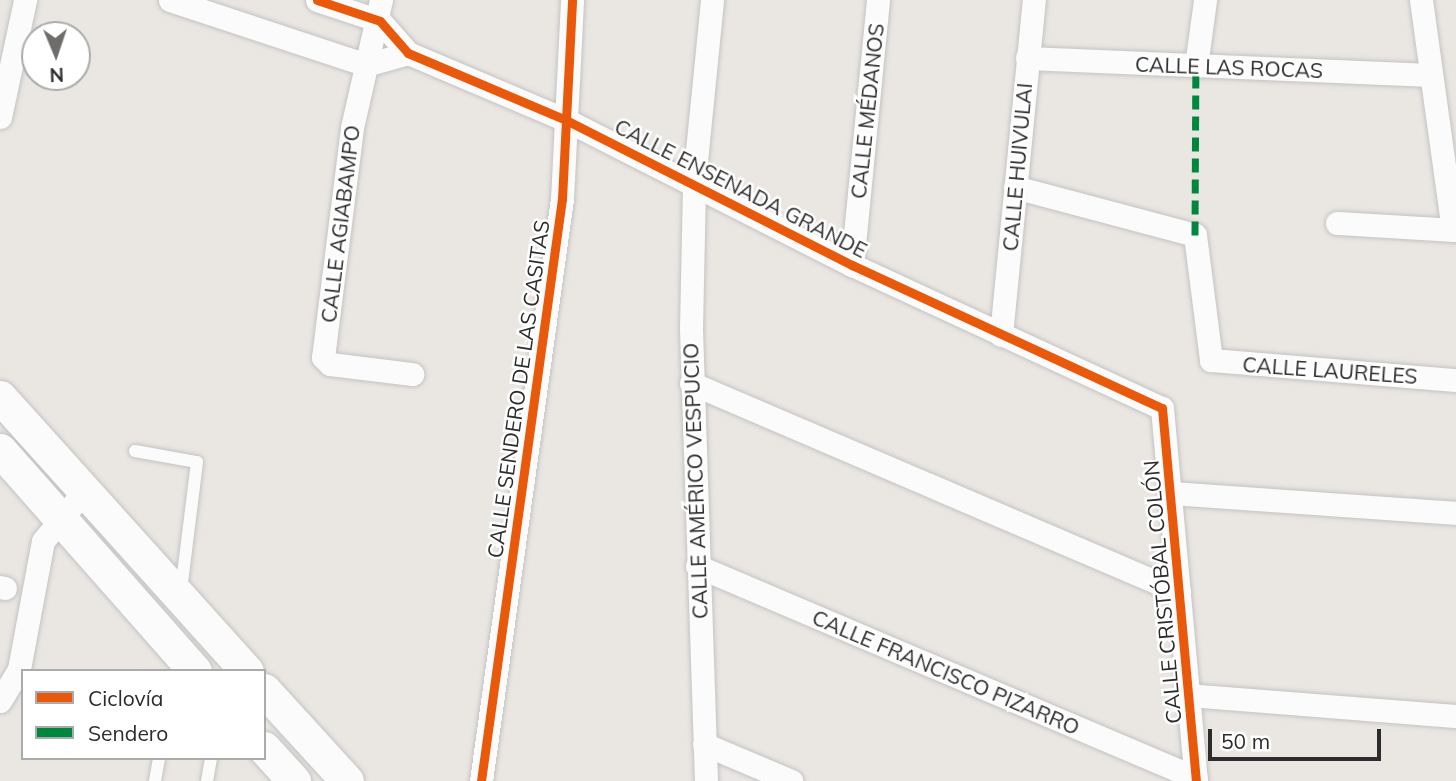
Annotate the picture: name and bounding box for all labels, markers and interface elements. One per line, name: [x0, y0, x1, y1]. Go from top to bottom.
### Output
north arrow: [21, 21, 91, 91]
street label: CALLE MÉDANOS: [845, 22, 889, 200]
street label: CALLE LAS ROCAS: [1135, 51, 1323, 83]
text: N: [49, 63, 64, 87]
street label: CALLE HUIVULAI: [997, 82, 1037, 252]
street label: CALLE ENSENADA GRANDE: [611, 113, 871, 263]
street label: CALLE AGIABAMPO: [315, 124, 365, 324]
street label: CALLE SENDERO DE LAS CASITAS: [482, 218, 554, 560]
street label: CALLE AMÉRICO VESPUCIO: [678, 342, 712, 620]
street label: CALLE LAURELES: [1242, 351, 1418, 389]
street label: CALLE CRISTÓBAL COLÓN: [1138, 459, 1186, 725]
street label: CALLE FRANCISCO PIZARRO: [809, 604, 1083, 740]
legend: [21, 669, 266, 760]
text: Ciclovía: [88, 685, 163, 711]
scale bar: [1211, 714, 1384, 758]
text: Sendero: [88, 720, 168, 746]
text: 50 m: [1221, 728, 1270, 754]

